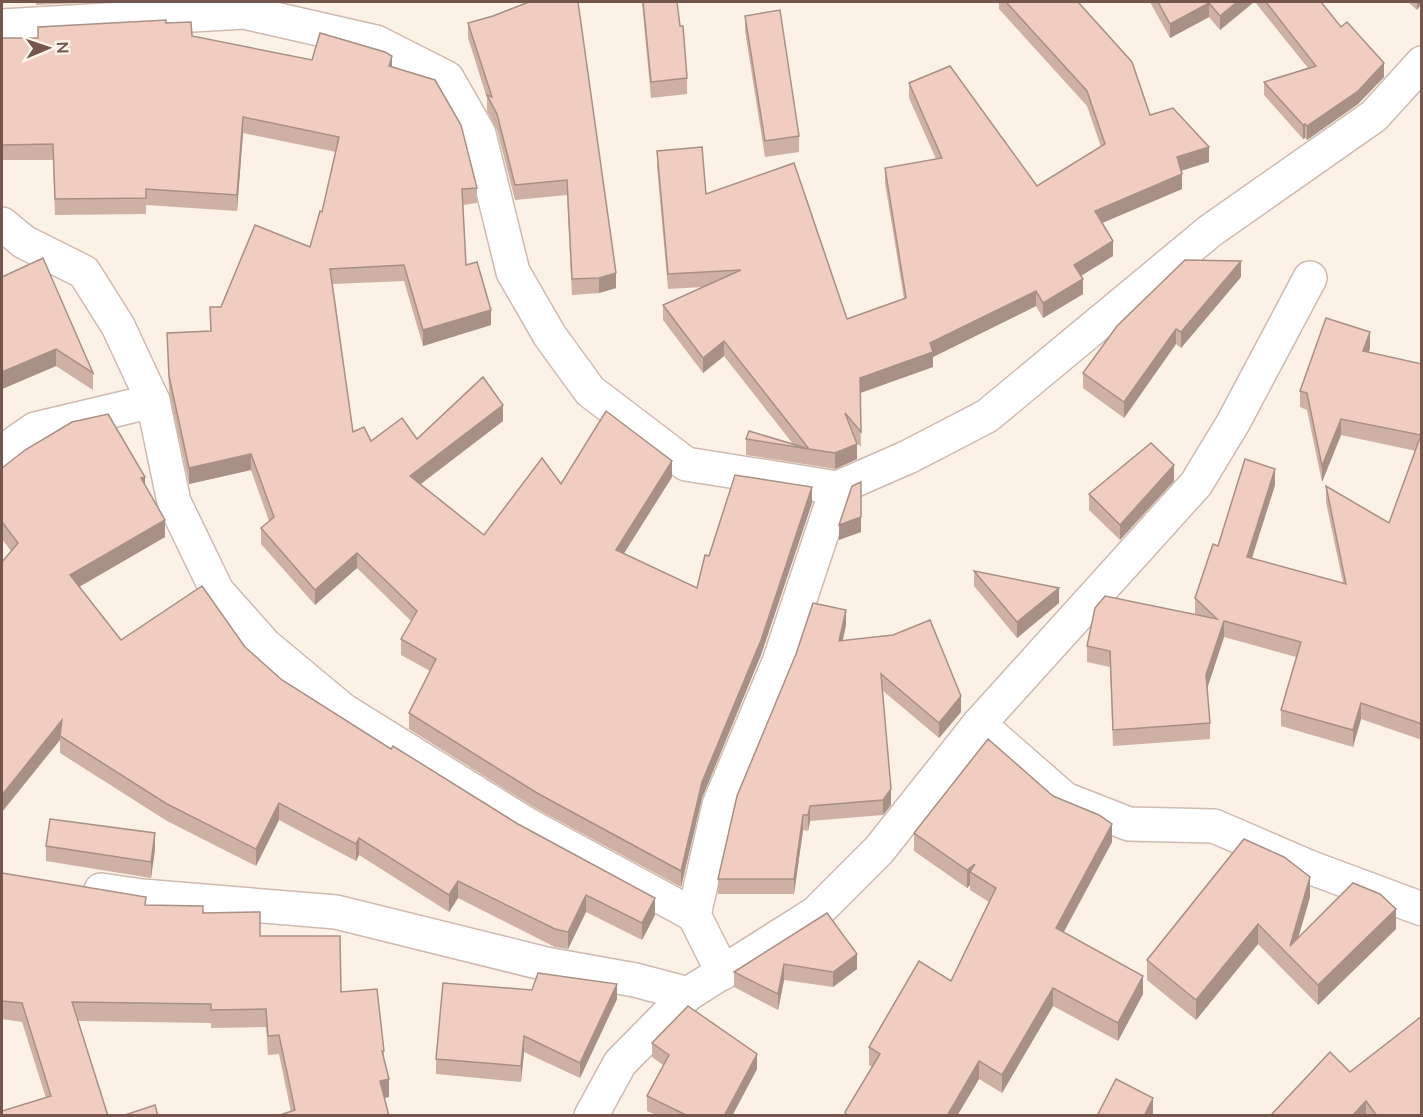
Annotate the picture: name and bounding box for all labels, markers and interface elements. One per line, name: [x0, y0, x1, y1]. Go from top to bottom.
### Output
north arrow: [18, 18, 78, 78]
text: N: [53, 41, 73, 54]

